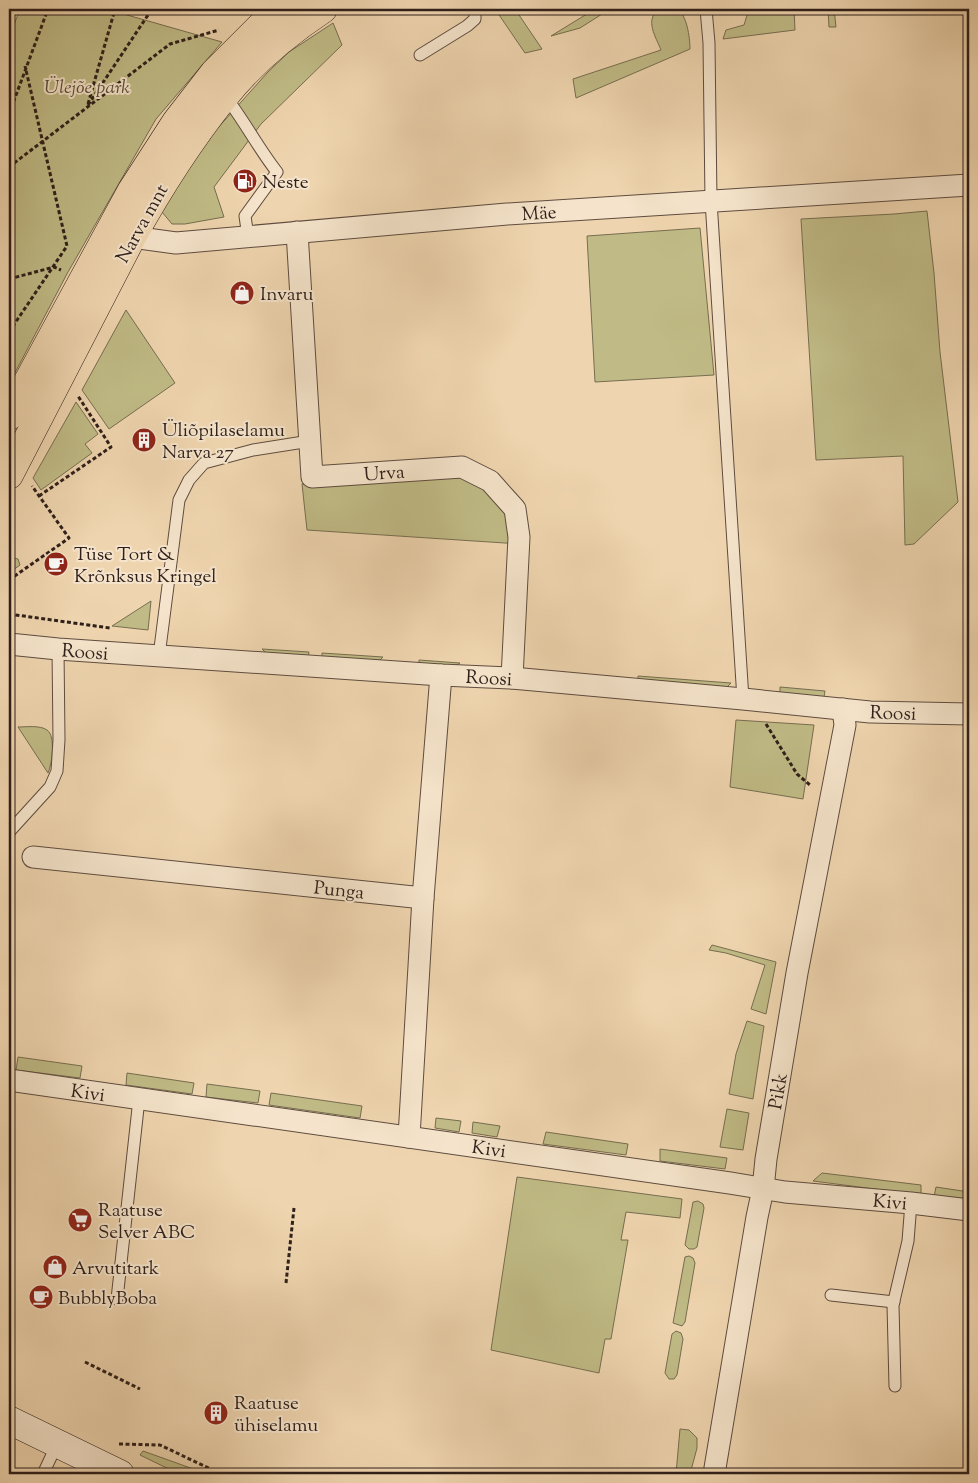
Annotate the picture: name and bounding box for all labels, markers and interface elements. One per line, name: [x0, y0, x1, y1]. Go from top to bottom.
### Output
park label: Ülejõe park: [44, 75, 130, 102]
fuel station icon: Neste: [232, 168, 258, 194]
place label: Neste: [262, 170, 309, 197]
street label: Narva mnt: [110, 179, 176, 269]
street label: Mäe: [521, 200, 558, 229]
shop icon: Invaru: [229, 280, 255, 306]
place label: Invaru: [260, 282, 313, 309]
place label: Üliõpilaselamu Narva 27: [162, 418, 285, 467]
building icon: Üliõpilaselamu Narva 27: [131, 427, 157, 453]
street label: Urva: [363, 460, 406, 489]
place label: Tüse Tort & Krõnksus Kringel: [74, 542, 217, 591]
cafe icon: Tüse Tort & Krõnksus Kringel: [43, 551, 69, 577]
street label: Roosi: [61, 638, 109, 669]
street label: Roosi: [465, 665, 513, 694]
street label: Roosi: [869, 700, 917, 729]
street label: Punga: [312, 875, 365, 908]
street label: Pikk: [763, 1070, 796, 1112]
street label: Kivi: [69, 1079, 107, 1110]
street label: Kivi: [470, 1135, 508, 1166]
street label: Kivi: [871, 1189, 908, 1218]
place label: Raatuse Selver ABC: [98, 1198, 195, 1247]
supermarket icon: Raatuse Selver ABC: [67, 1207, 93, 1233]
shop icon: Arvutitark: [42, 1254, 68, 1280]
place label: Arvutitark: [72, 1256, 160, 1283]
cafe icon: BubblyBoba: [28, 1284, 54, 1310]
place label: BubblyBoba: [58, 1286, 157, 1313]
place label: Raatuse ühiselamu: [234, 1391, 318, 1440]
building icon: Raatuse ühiselamu: [203, 1400, 229, 1426]

